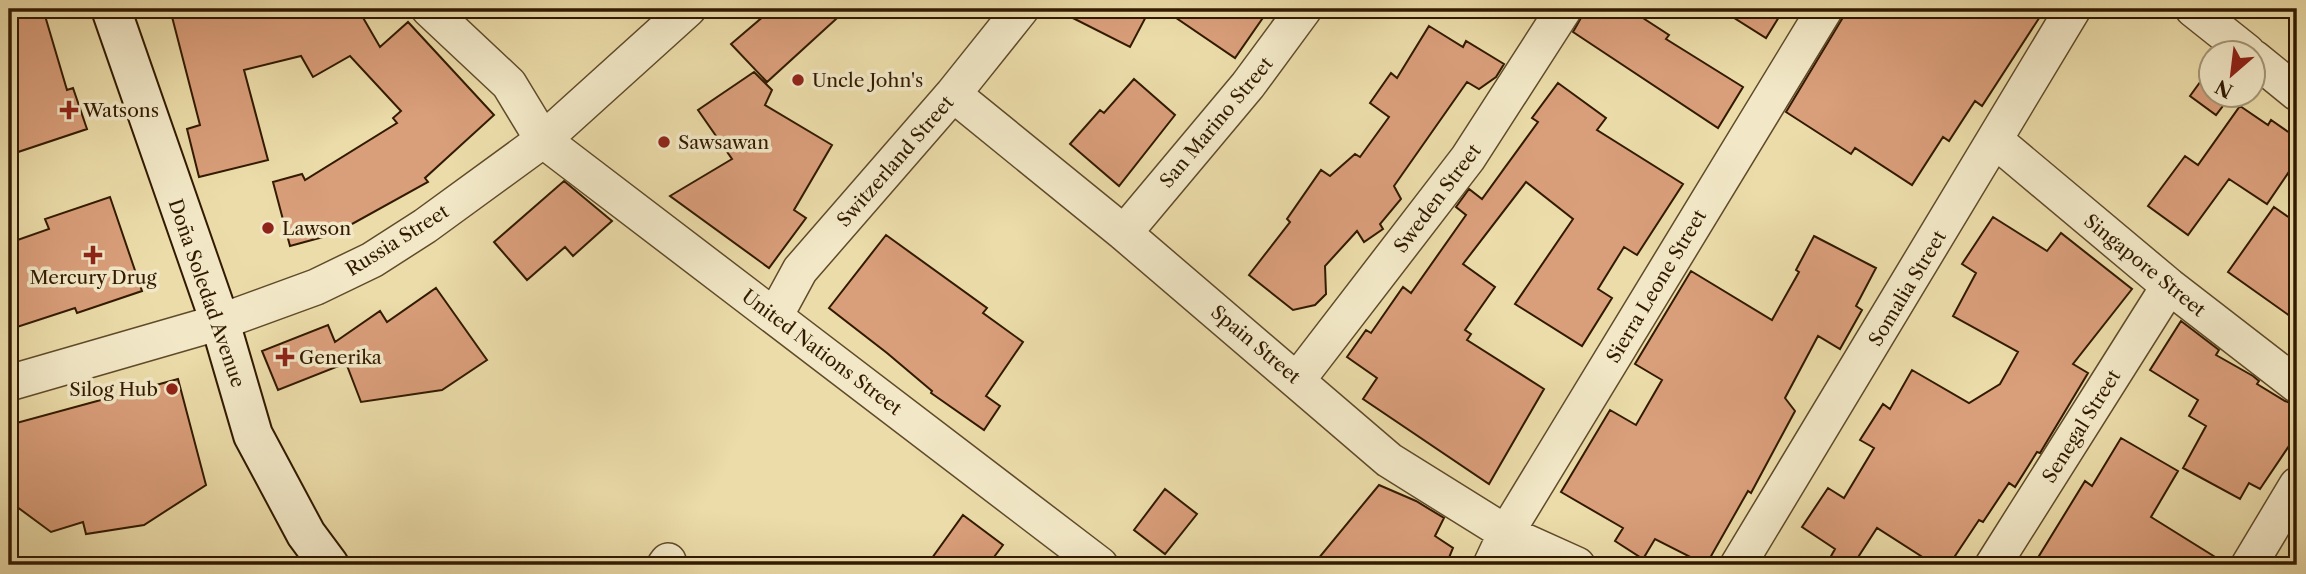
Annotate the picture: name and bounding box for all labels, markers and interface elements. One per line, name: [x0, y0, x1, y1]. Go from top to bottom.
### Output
north arrow: [2198, 38, 2268, 108]
street label: San Marino Street: [1155, 52, 1278, 192]
place label: Uncle John's: [812, 69, 923, 92]
marker: Uncle John's: [790, 72, 806, 88]
text: N: [2212, 75, 2237, 103]
street label: Switzerland Street: [832, 91, 959, 231]
place label: Watsons: [82, 99, 159, 122]
marker: Watsons: [61, 102, 77, 118]
place label: Sawsawan: [678, 131, 769, 154]
marker: Sawsawan: [656, 134, 672, 150]
street label: Sweden Street: [1389, 139, 1486, 257]
street label: Doña Soledad Avenue: [163, 196, 250, 390]
street label: Russia Street: [342, 200, 453, 281]
street label: Sierra Leone Street: [1602, 205, 1711, 367]
street label: Singapore Street: [2079, 209, 2210, 322]
place label: Lawson: [282, 217, 351, 240]
marker: Lawson: [260, 220, 276, 236]
street label: Somalia Street: [1864, 226, 1951, 350]
marker: Mercury Drug: [85, 247, 101, 263]
place label: Mercury Drug: [30, 266, 157, 289]
street label: United Nations Street: [737, 285, 906, 420]
street label: Spain Street: [1206, 300, 1305, 389]
place label: Generika: [299, 346, 382, 369]
marker: Generika: [277, 349, 293, 365]
street label: Senegal Street: [2037, 365, 2126, 487]
place label: Silog Hub: [69, 378, 158, 401]
marker: Silog Hub: [164, 381, 180, 397]

